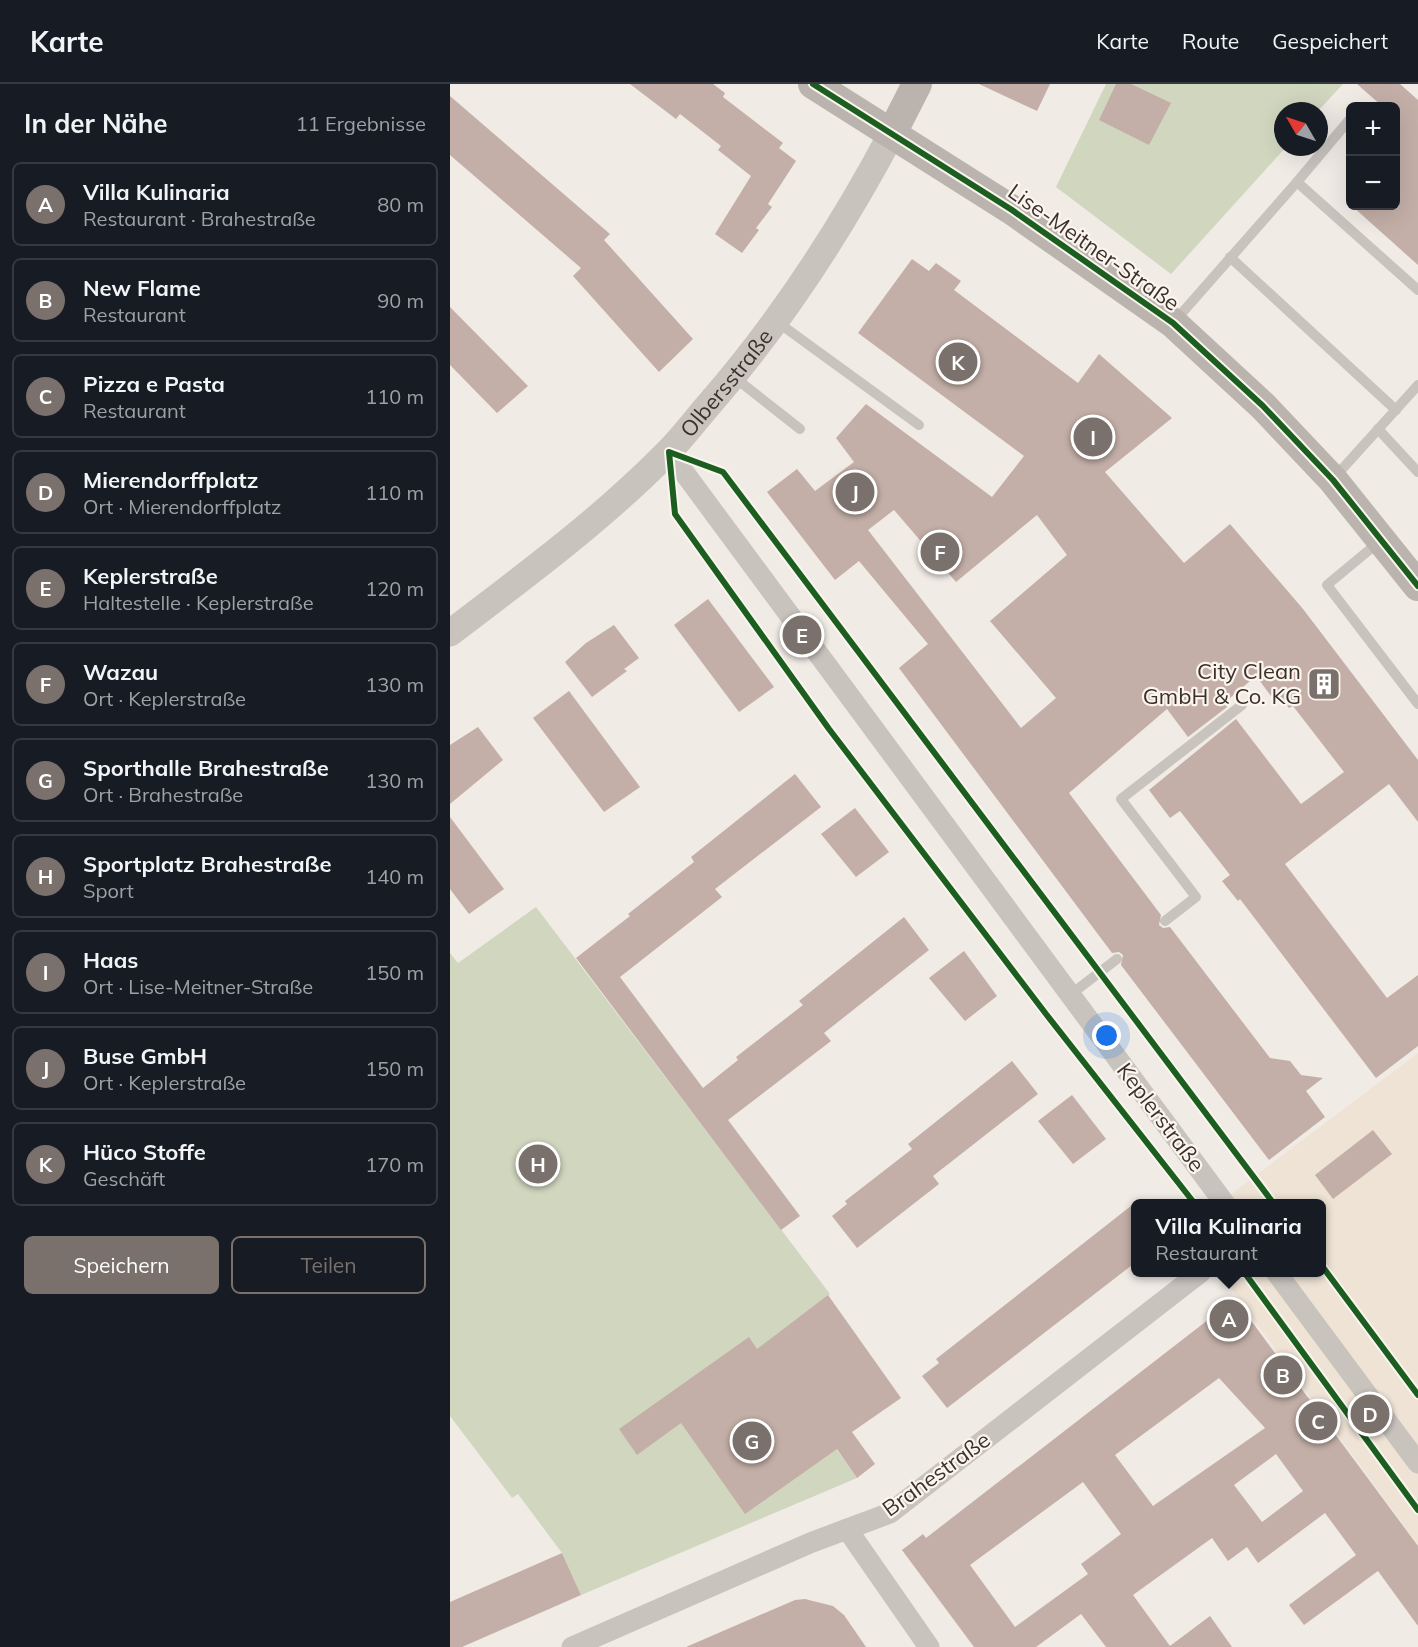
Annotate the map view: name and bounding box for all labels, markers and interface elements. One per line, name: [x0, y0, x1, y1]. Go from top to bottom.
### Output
text: Karte: [30, 24, 104, 59]
text: Karte: [1096, 28, 1149, 54]
text: Route: [1182, 28, 1239, 54]
text: Gespeichert: [1272, 28, 1388, 54]
north arrow: [1274, 102, 1328, 156]
map controls: [1346, 102, 1400, 210]
button: +: [1346, 102, 1400, 156]
text: In der Nähe: [24, 107, 168, 140]
text: 11 Ergebnisse: [296, 111, 426, 136]
button: −: [1346, 156, 1400, 210]
street label: Lise-Meitner-Straße: [1003, 177, 1185, 317]
text: Villa Kulinaria: [83, 178, 230, 206]
text: A: [38, 192, 53, 217]
text: 80 m: [377, 192, 424, 217]
text: Restaurant · Brahestraße: [83, 206, 316, 231]
text: New Flame: [83, 274, 201, 302]
text: B: [39, 288, 52, 313]
text: 90 m: [377, 288, 424, 313]
text: Restaurant: [83, 302, 186, 327]
street label: Olbersstraße: [674, 323, 779, 443]
pin: K: [938, 340, 978, 384]
text: Pizza e Pasta: [83, 370, 225, 398]
text: C: [39, 384, 52, 409]
text: 110 m: [365, 384, 424, 409]
text: Restaurant: [83, 398, 186, 423]
pin: I: [1074, 414, 1112, 460]
text: Mierendorffplatz: [83, 466, 258, 494]
pin: J: [836, 470, 874, 514]
text: D: [38, 480, 53, 505]
text: 110 m: [365, 480, 424, 505]
text: Ort · Mierendorffplatz: [83, 494, 281, 519]
pin: F: [920, 530, 960, 574]
text: Keplerstraße: [83, 562, 218, 590]
text: E: [40, 576, 51, 601]
text: 120 m: [365, 576, 424, 601]
text: Haltestelle · Keplerstraße: [83, 590, 314, 615]
pin: E: [782, 612, 822, 658]
place label: City Clean GmbH & Co. KG: [1143, 657, 1301, 710]
text: Wazau: [83, 658, 158, 686]
building icon: City Clean GmbH & Co. KG: [1306, 666, 1342, 702]
text: F: [40, 672, 51, 697]
text: 130 m: [365, 672, 424, 697]
text: Ort · Keplerstraße: [83, 686, 246, 711]
text: Sporthalle Brahestraße: [83, 754, 329, 782]
text: G: [38, 768, 53, 793]
text: 130 m: [365, 768, 424, 793]
text: Ort · Brahestraße: [83, 782, 243, 807]
text: Sportplatz Brahestraße: [83, 850, 331, 878]
text: H: [38, 864, 53, 889]
text: 140 m: [365, 864, 424, 889]
text: Sport: [83, 878, 134, 903]
text: Haas: [83, 946, 138, 974]
text: I: [43, 960, 48, 985]
text: 150 m: [365, 960, 424, 985]
text: Ort · Lise-Meitner-Straße: [83, 974, 313, 999]
your location: [1092, 1021, 1121, 1050]
text: Buse GmbH: [83, 1042, 207, 1070]
text: J: [42, 1056, 49, 1081]
text: 150 m: [365, 1056, 424, 1081]
street label: Keplerstraße: [1111, 1057, 1211, 1177]
text: Ort · Keplerstraße: [83, 1070, 246, 1095]
text: Hüco Stoffe: [83, 1138, 206, 1166]
pin: H: [518, 1142, 557, 1186]
text: K: [39, 1152, 52, 1177]
text: 170 m: [365, 1152, 424, 1177]
text: Geschäft: [83, 1166, 165, 1191]
popup: [1131, 1199, 1326, 1277]
text: Villa Kulinaria: [1155, 1212, 1302, 1240]
button: Speichern: [24, 1236, 219, 1294]
button: Teilen: [231, 1236, 426, 1294]
text: Restaurant: [1155, 1240, 1258, 1265]
pin: A: [1210, 1296, 1248, 1342]
pin: B: [1264, 1352, 1302, 1398]
pin: D: [1350, 1392, 1390, 1436]
pin: C: [1298, 1398, 1338, 1444]
pin: G: [732, 1418, 772, 1464]
street label: Brahestraße: [877, 1426, 995, 1522]

